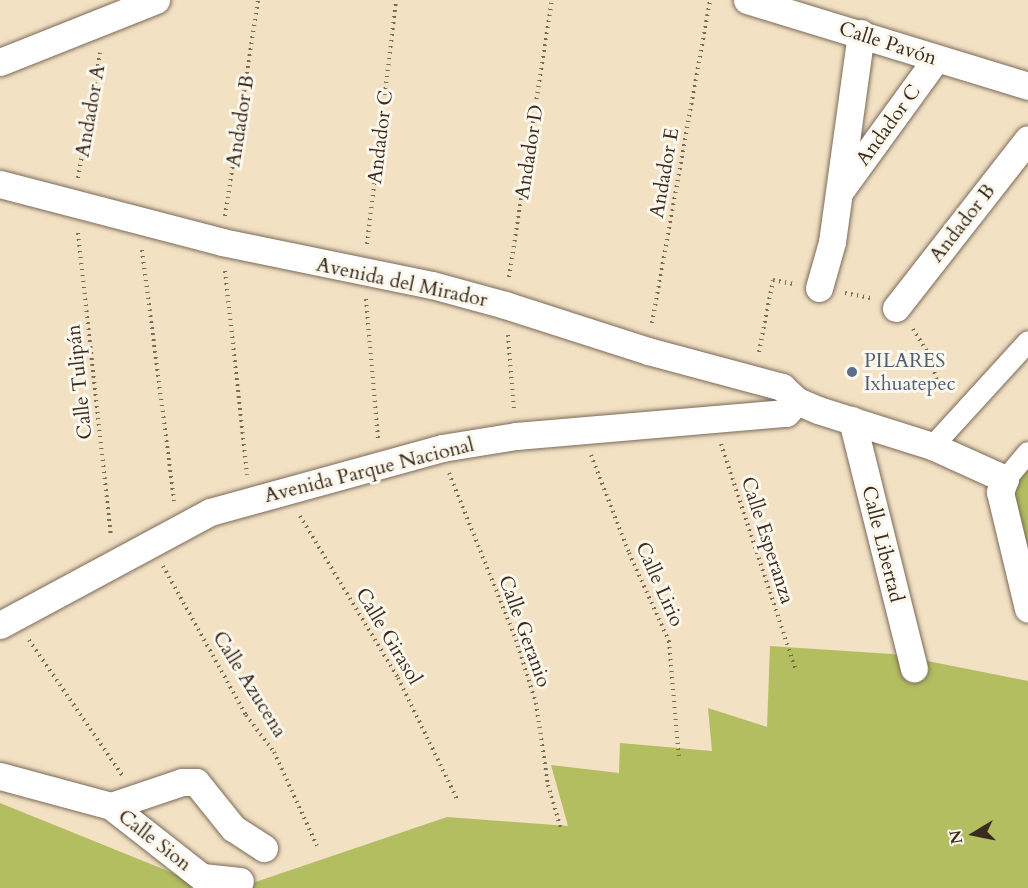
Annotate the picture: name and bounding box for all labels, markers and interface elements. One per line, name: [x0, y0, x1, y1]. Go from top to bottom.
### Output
street label: Calle Pavón: [836, 16, 940, 70]
street label: Andador A: [70, 63, 110, 159]
street label: Andador B: [221, 73, 259, 169]
street label: Andador C: [851, 80, 925, 170]
street label: Andador C: [362, 89, 398, 185]
street label: Andador D: [510, 103, 548, 201]
street label: Andador E: [644, 126, 684, 220]
street label: Andador B: [924, 179, 1000, 267]
street label: Avenida del Mirador: [314, 252, 490, 312]
street label: Calle Tulipán: [61, 323, 97, 441]
place label: PILARES Ixhuatepec: [864, 348, 956, 395]
marker: PILARES Ixhuatepec: [845, 365, 859, 379]
street label: Avenida Parque Nacional: [262, 432, 476, 508]
street label: Calle Esperanza: [736, 473, 800, 607]
street label: Calle Libertad: [857, 483, 909, 605]
street label: Calle Lirio: [631, 538, 689, 630]
street label: Calle Geranio: [494, 572, 556, 690]
street label: Calle Girasol: [351, 583, 427, 689]
street label: Calle Azucena: [208, 626, 292, 742]
street label: Calle Sion: [114, 804, 196, 876]
north arrow: [944, 804, 1004, 864]
text: N: [944, 828, 968, 846]

